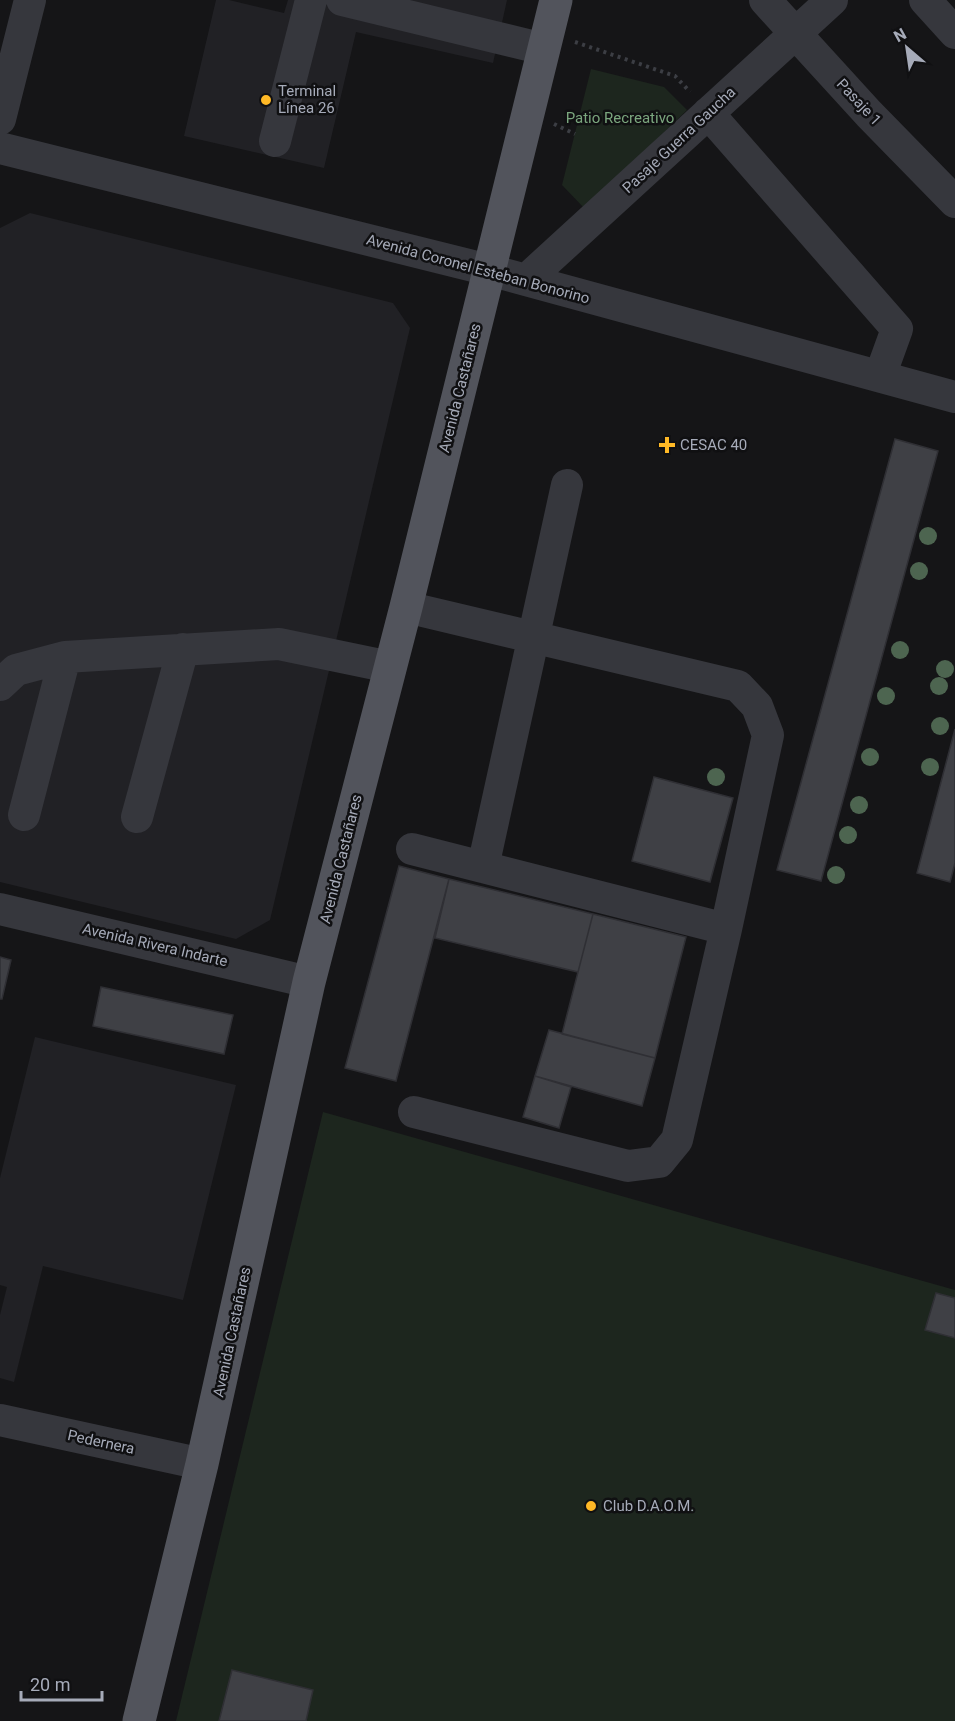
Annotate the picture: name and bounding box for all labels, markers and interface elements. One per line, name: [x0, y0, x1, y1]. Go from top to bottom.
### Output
north arrow: [877, 18, 937, 78]
text: N: [890, 24, 910, 46]
street label: Pasaje 1: [833, 75, 885, 129]
place label: Terminal Línea 26: [278, 82, 336, 117]
street label: Pasaje Guerra Gaucha: [619, 83, 739, 197]
marker: Terminal Línea 26: [259, 93, 273, 107]
park label: Patio Recreativo: [566, 109, 674, 127]
street label: Avenida Coronel Esteban Bonorino: [364, 231, 592, 307]
street label: Avenida Castañares: [435, 321, 485, 455]
marker: CESAC 40: [658, 436, 676, 454]
place label: CESAC 40: [680, 436, 747, 454]
street label: Avenida Castañares: [316, 792, 366, 926]
street label: Avenida Rivera Indarte: [80, 919, 230, 971]
street label: Avenida Castañares: [209, 1265, 255, 1399]
street label: Pedernera: [66, 1426, 136, 1458]
place label: Club D.A.O.M.: [603, 1497, 694, 1515]
marker: Club D.A.O.M.: [584, 1499, 598, 1513]
scale bar: [21, 1664, 102, 1702]
text: 20 m: [30, 1674, 70, 1695]

